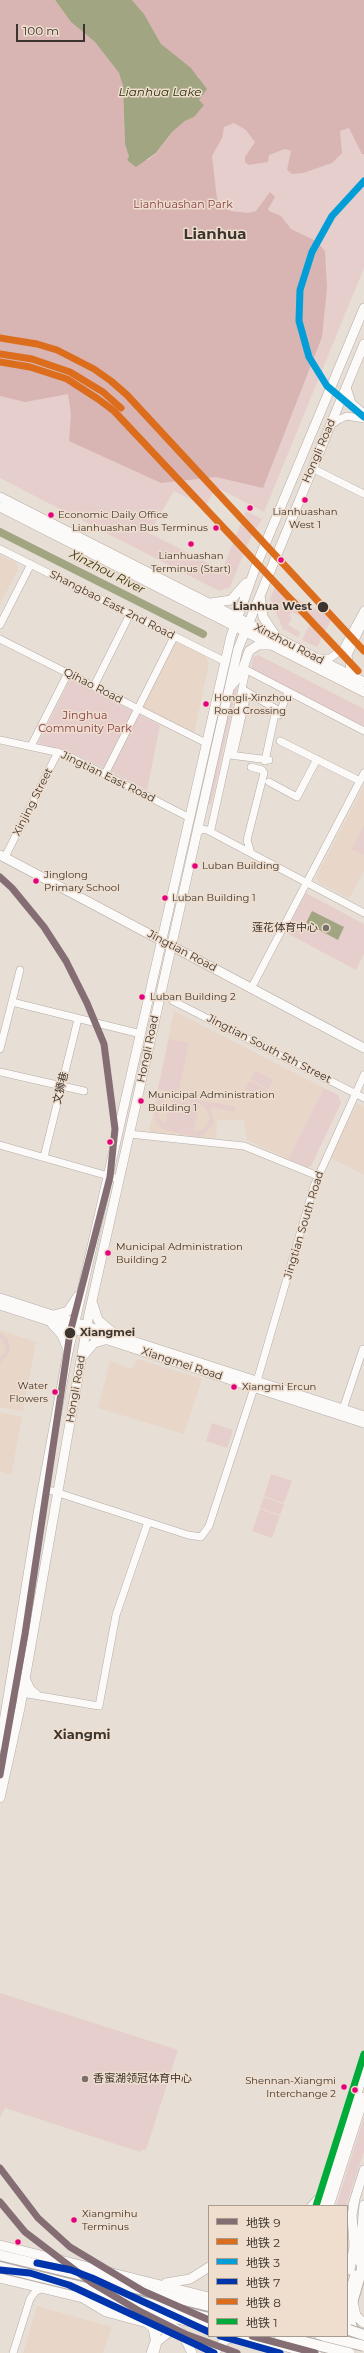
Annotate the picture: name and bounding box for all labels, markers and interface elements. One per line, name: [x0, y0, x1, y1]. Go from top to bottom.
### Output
scale bar: [18, 16, 87, 42]
text: 100 m: [23, 23, 59, 38]
water label: Lianhua Lake: [118, 85, 202, 99]
park label: Lianhuashan Park: [133, 198, 233, 212]
district label: Lianhua: [183, 226, 247, 244]
street label: Hongli Road: [300, 417, 338, 485]
marker: Lianhuashan West 1: [300, 495, 310, 505]
unlabelled marker: [245, 503, 255, 513]
place label: Lianhuashan West 1: [273, 506, 337, 530]
place label: Economic Daily Office: [58, 509, 168, 521]
marker: Economic Daily Office: [46, 510, 56, 520]
place label: Lianhuashan Bus Terminus: [72, 522, 208, 534]
marker: Lianhuashan Bus Terminus: [211, 523, 221, 533]
marker: Lianhuashan Terminus (Start): [186, 539, 196, 549]
water label: Xinzhou River: [67, 547, 147, 597]
place label: Lianhuashan Terminus (Start): [151, 550, 231, 574]
unlabelled marker: [276, 555, 286, 565]
street label: Shangbao East 2nd Road: [47, 568, 177, 642]
place label: Lianhua West: [233, 600, 312, 614]
marker: Lianhua West: [316, 600, 330, 614]
street label: Xinzhou Road: [252, 621, 326, 667]
street label: Qihao Road: [61, 665, 125, 707]
place label: Hongli-Xinzhou Road Crossing: [214, 692, 292, 716]
marker: Hongli-Xinzhou Road Crossing: [201, 699, 211, 709]
park label: Jinghua Community Park: [38, 709, 132, 735]
street label: Jingtian East Road: [59, 749, 157, 805]
street label: Xinjing Street: [10, 766, 56, 838]
place label: Luban Building: [202, 860, 279, 872]
marker: Luban Building: [190, 861, 200, 871]
place label: Jinglong Primary School: [44, 869, 120, 892]
marker: Jinglong Primary School: [31, 876, 41, 886]
place label: Luban Building 1: [172, 892, 256, 904]
marker: Luban Building 1: [160, 893, 170, 903]
place label: 莲花体育中心: [252, 921, 318, 935]
marker: 莲花体育中心: [321, 923, 331, 933]
street label: Jingtian Road: [145, 927, 219, 975]
place label: Luban Building 2: [150, 991, 236, 1003]
marker: Luban Building 2: [137, 992, 147, 1002]
street label: Jingtian South 5th Street: [205, 1012, 333, 1086]
street label: Hongli Road: [134, 1014, 162, 1084]
street label: 文狮巷: [51, 1070, 71, 1106]
place label: Municipal Administration Building 1: [148, 1089, 275, 1112]
marker: Municipal Administration Building 1: [136, 1096, 146, 1106]
unlabelled marker: [105, 1137, 115, 1147]
street label: Jingtian South Road: [281, 1169, 327, 1281]
place label: Municipal Administration Building 2: [116, 1241, 243, 1264]
marker: Municipal Administration Building 2: [103, 1248, 113, 1258]
marker: Xiangmei: [63, 1326, 77, 1340]
place label: Xiangmei: [80, 1326, 135, 1340]
street label: Xiangmei Road: [140, 1345, 224, 1383]
street label: Hongli Road: [64, 1354, 88, 1424]
place label: Water Flowers: [9, 1380, 48, 1404]
place label: Xiangmi Ercun: [242, 1381, 316, 1393]
marker: Xiangmi Ercun: [229, 1382, 239, 1392]
marker: Water Flowers: [50, 1387, 60, 1397]
district label: Xiangmi: [54, 1727, 110, 1743]
place label: 香蜜湖领冠体育中心: [93, 2072, 192, 2086]
marker: 香蜜湖领冠体育中心: [80, 2074, 90, 2084]
place label: Shennan-Xiangmi Interchange 2: [245, 2075, 336, 2098]
marker: Shennan-Xiangmi Interchange 2: [339, 2082, 349, 2092]
unlabelled marker: [350, 2085, 360, 2095]
legend: [208, 2205, 348, 2337]
place label: Xiangmihu Terminus: [82, 2208, 138, 2232]
marker: Xiangmihu Terminus: [69, 2215, 79, 2225]
text: 地铁 9: [246, 2215, 280, 2230]
text: 地铁 2: [246, 2235, 280, 2250]
unlabelled marker: [13, 2237, 23, 2247]
text: 地铁 3: [246, 2255, 280, 2270]
text: 地铁 7: [246, 2275, 280, 2290]
text: 地铁 8: [246, 2295, 281, 2310]
text: 地铁 1: [246, 2315, 277, 2330]

